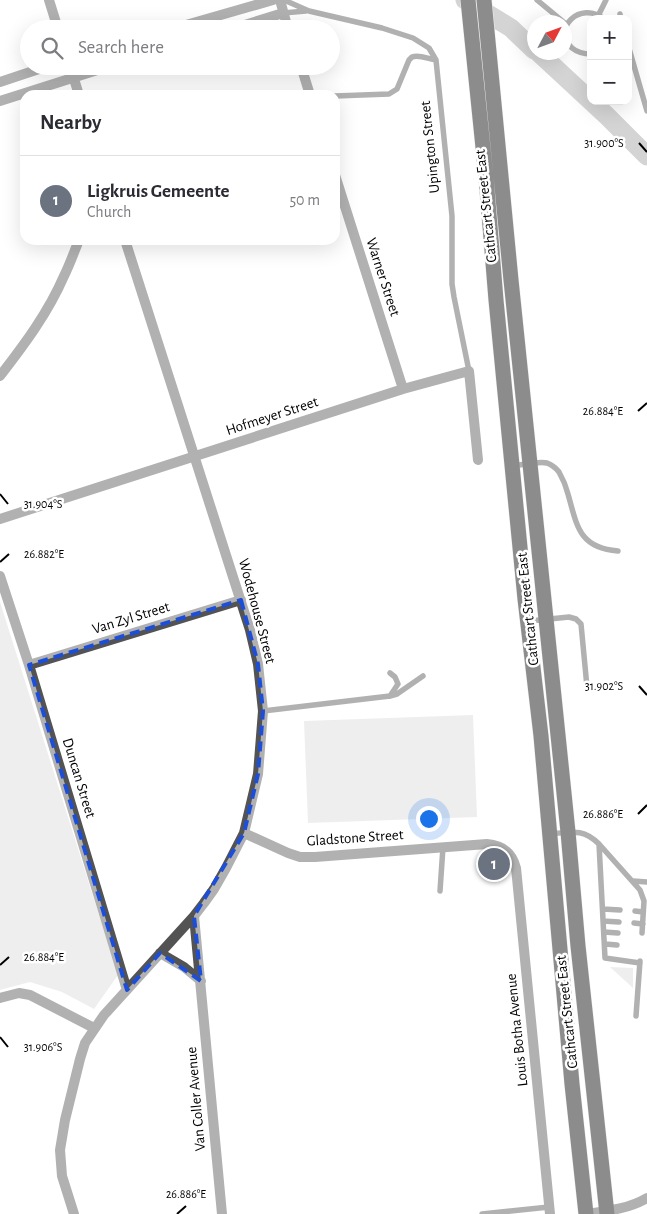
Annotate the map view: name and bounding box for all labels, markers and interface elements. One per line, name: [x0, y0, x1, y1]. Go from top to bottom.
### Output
north arrow: [527, 15, 572, 60]
map controls: [587, 15, 632, 105]
button: +: [587, 15, 632, 60]
search box: [20, 20, 340, 75]
icon: search: [38, 34, 66, 62]
text: Search here: [78, 38, 164, 57]
button: −: [587, 60, 632, 105]
street label: Upington Street: [418, 100, 442, 194]
text: Nearby: [40, 112, 101, 133]
text: 31.900°S: [584, 137, 624, 149]
street label: Cathcart Street East: [473, 148, 499, 263]
text: Ligkruis Gemeente: [87, 182, 229, 201]
text: 1: [53, 192, 59, 208]
text: 50 m: [289, 192, 320, 208]
text: Church: [87, 204, 131, 220]
street label: Warner Street: [363, 236, 403, 318]
street label: Hofmeyer Street: [224, 394, 320, 438]
text: 26.884°E: [583, 405, 623, 417]
text: 31.904°S: [24, 498, 63, 510]
text: 26.882°E: [24, 548, 64, 560]
street label: Cathcart Street East: [515, 551, 541, 666]
street label: Wodehouse Street: [236, 557, 278, 665]
street label: Van Zyl Street: [90, 599, 172, 637]
text: 31.902°S: [585, 680, 624, 692]
street label: Duncan Street: [60, 736, 98, 820]
your location: [416, 806, 442, 832]
text: 26.886°E: [583, 808, 623, 820]
street label: Gladstone Street: [306, 827, 404, 849]
pin: 1: [478, 845, 510, 883]
text: 26.884°E: [24, 951, 64, 963]
street label: Cathcart Street East: [554, 954, 580, 1069]
street label: Louis Botha Avenue: [504, 973, 530, 1087]
text: 31.906°S: [24, 1041, 63, 1053]
street label: Van Coller Avenue: [184, 1046, 208, 1152]
text: 26.886°E: [166, 1188, 206, 1200]

